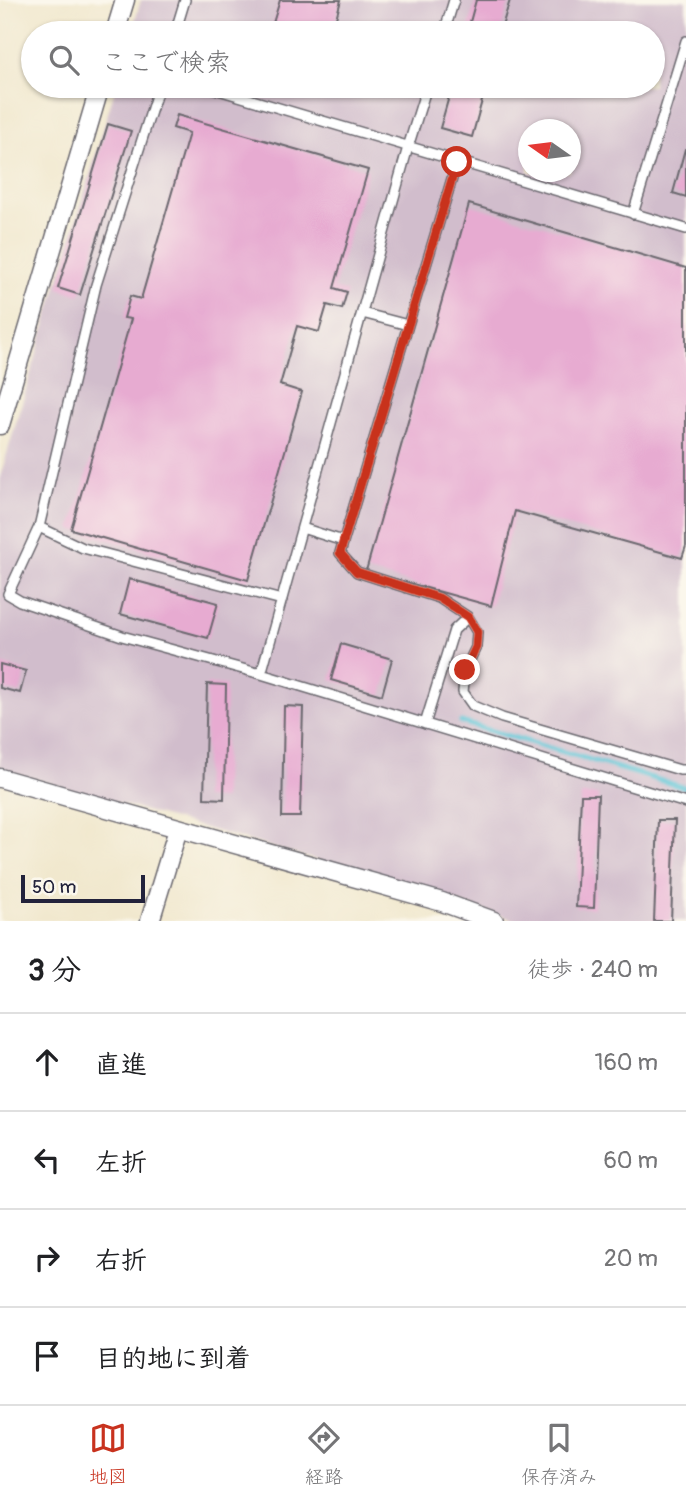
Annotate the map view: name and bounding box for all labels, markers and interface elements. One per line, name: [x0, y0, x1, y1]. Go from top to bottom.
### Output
search box: [21, 21, 665, 98]
icon: search: [45, 41, 83, 79]
text: ここで検索: [101, 47, 231, 79]
north arrow: [518, 119, 581, 182]
route start: [441, 146, 472, 177]
route end: [449, 654, 480, 685]
scale bar: [21, 872, 145, 904]
text: 50 m: [32, 875, 76, 899]
text: 3 分: [28, 952, 81, 989]
text: 徒歩 · 240 m: [527, 955, 658, 984]
icon: ahead: [28, 1043, 66, 1081]
text: 160 m: [594, 1048, 658, 1077]
text: 直進: [95, 1049, 147, 1081]
icon: left: [28, 1141, 66, 1179]
text: 60 m: [603, 1146, 658, 1175]
text: 左折: [95, 1147, 147, 1179]
icon: right: [28, 1239, 66, 1277]
text: 20 m: [604, 1244, 658, 1273]
text: 右折: [95, 1245, 147, 1277]
icon: arrive: [28, 1337, 66, 1375]
text: 目的地に到着: [95, 1343, 251, 1375]
tab: 地図: [89, 1419, 127, 1489]
tab: 経路: [305, 1419, 343, 1489]
tab: 保存済み: [521, 1419, 597, 1489]

